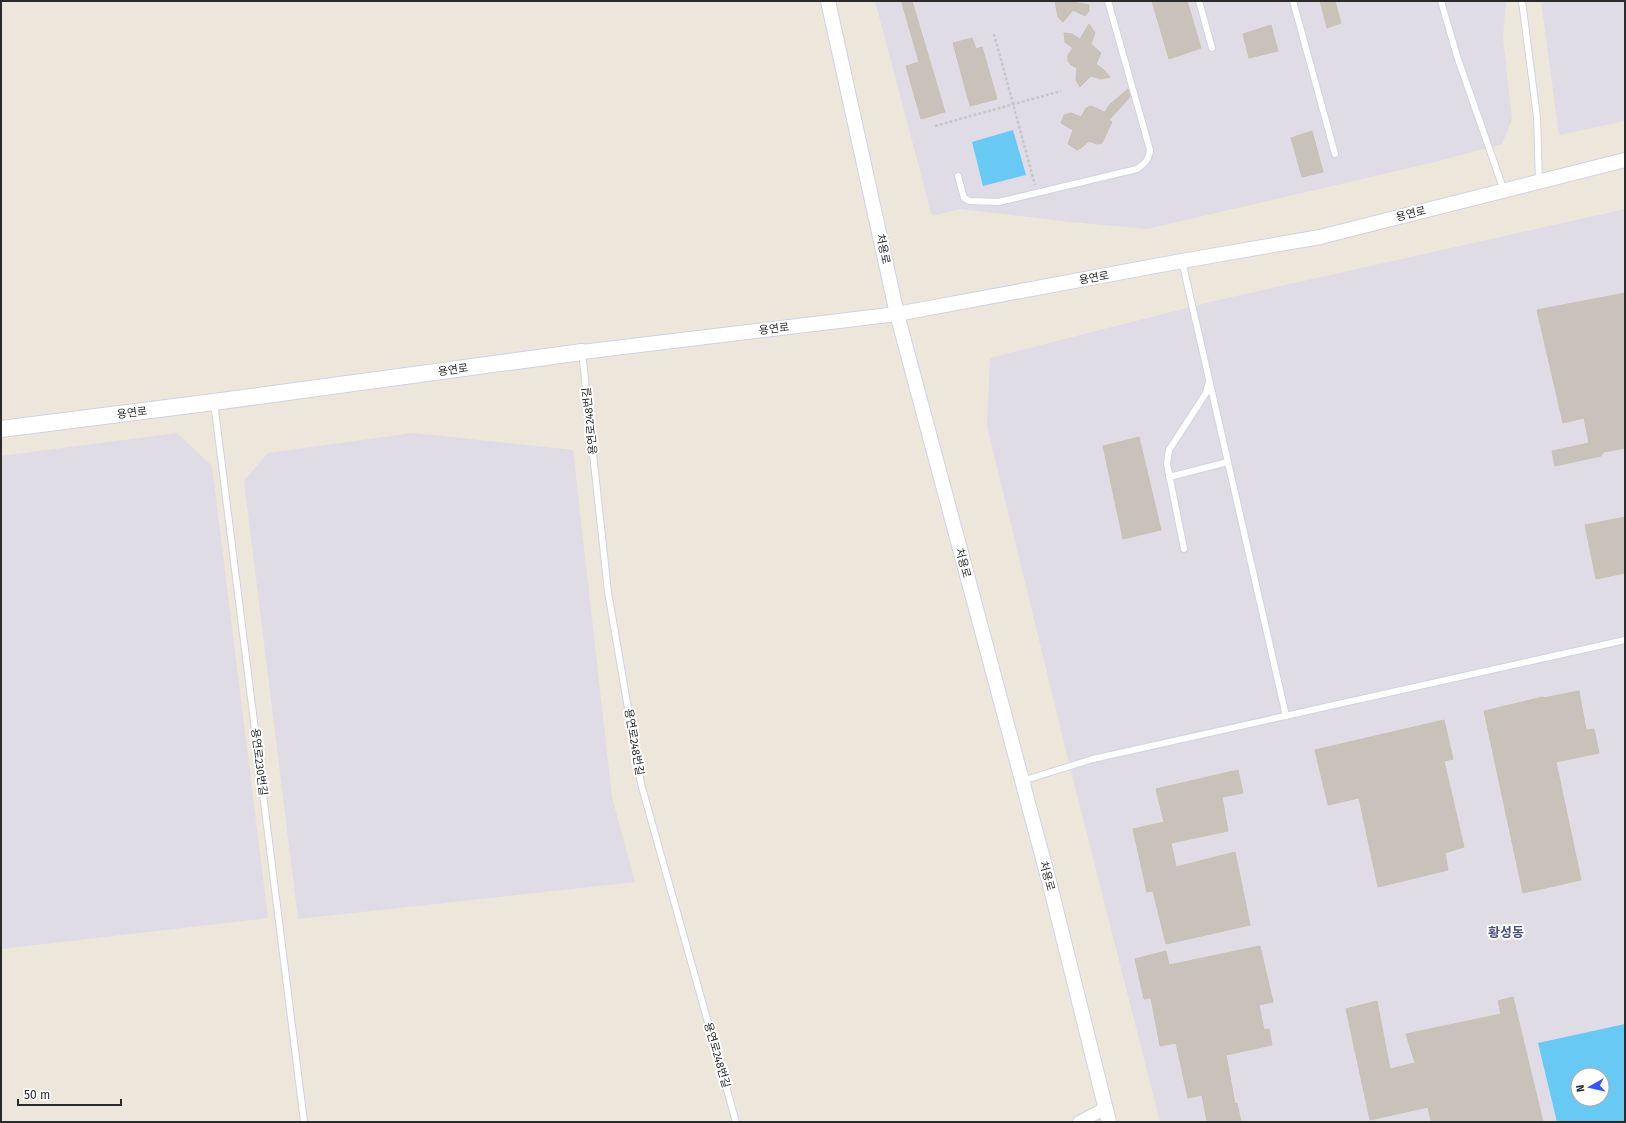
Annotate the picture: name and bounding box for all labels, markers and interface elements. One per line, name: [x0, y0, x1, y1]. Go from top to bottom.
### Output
street label: 용연로: [1395, 204, 1427, 224]
street label: 처용로: [873, 233, 893, 265]
street label: 용연로: [1078, 269, 1110, 287]
street label: 용연로: [758, 321, 790, 337]
street label: 용연로: [437, 361, 469, 379]
street label: 용연로248번길: [580, 387, 600, 455]
street label: 용연로: [116, 405, 148, 421]
street label: 처용로: [953, 547, 973, 579]
street label: 용연로248번길: [622, 708, 646, 776]
street label: 용연로230번길: [248, 728, 270, 796]
street label: 처용로: [1037, 860, 1057, 892]
district label: 황성동: [1488, 925, 1524, 940]
street label: 용연로248번길: [701, 1021, 733, 1089]
north arrow: [1570, 1067, 1610, 1107]
scale bar: [18, 1081, 121, 1107]
text: N: [1574, 1084, 1588, 1093]
text: 50 m: [24, 1088, 50, 1102]

